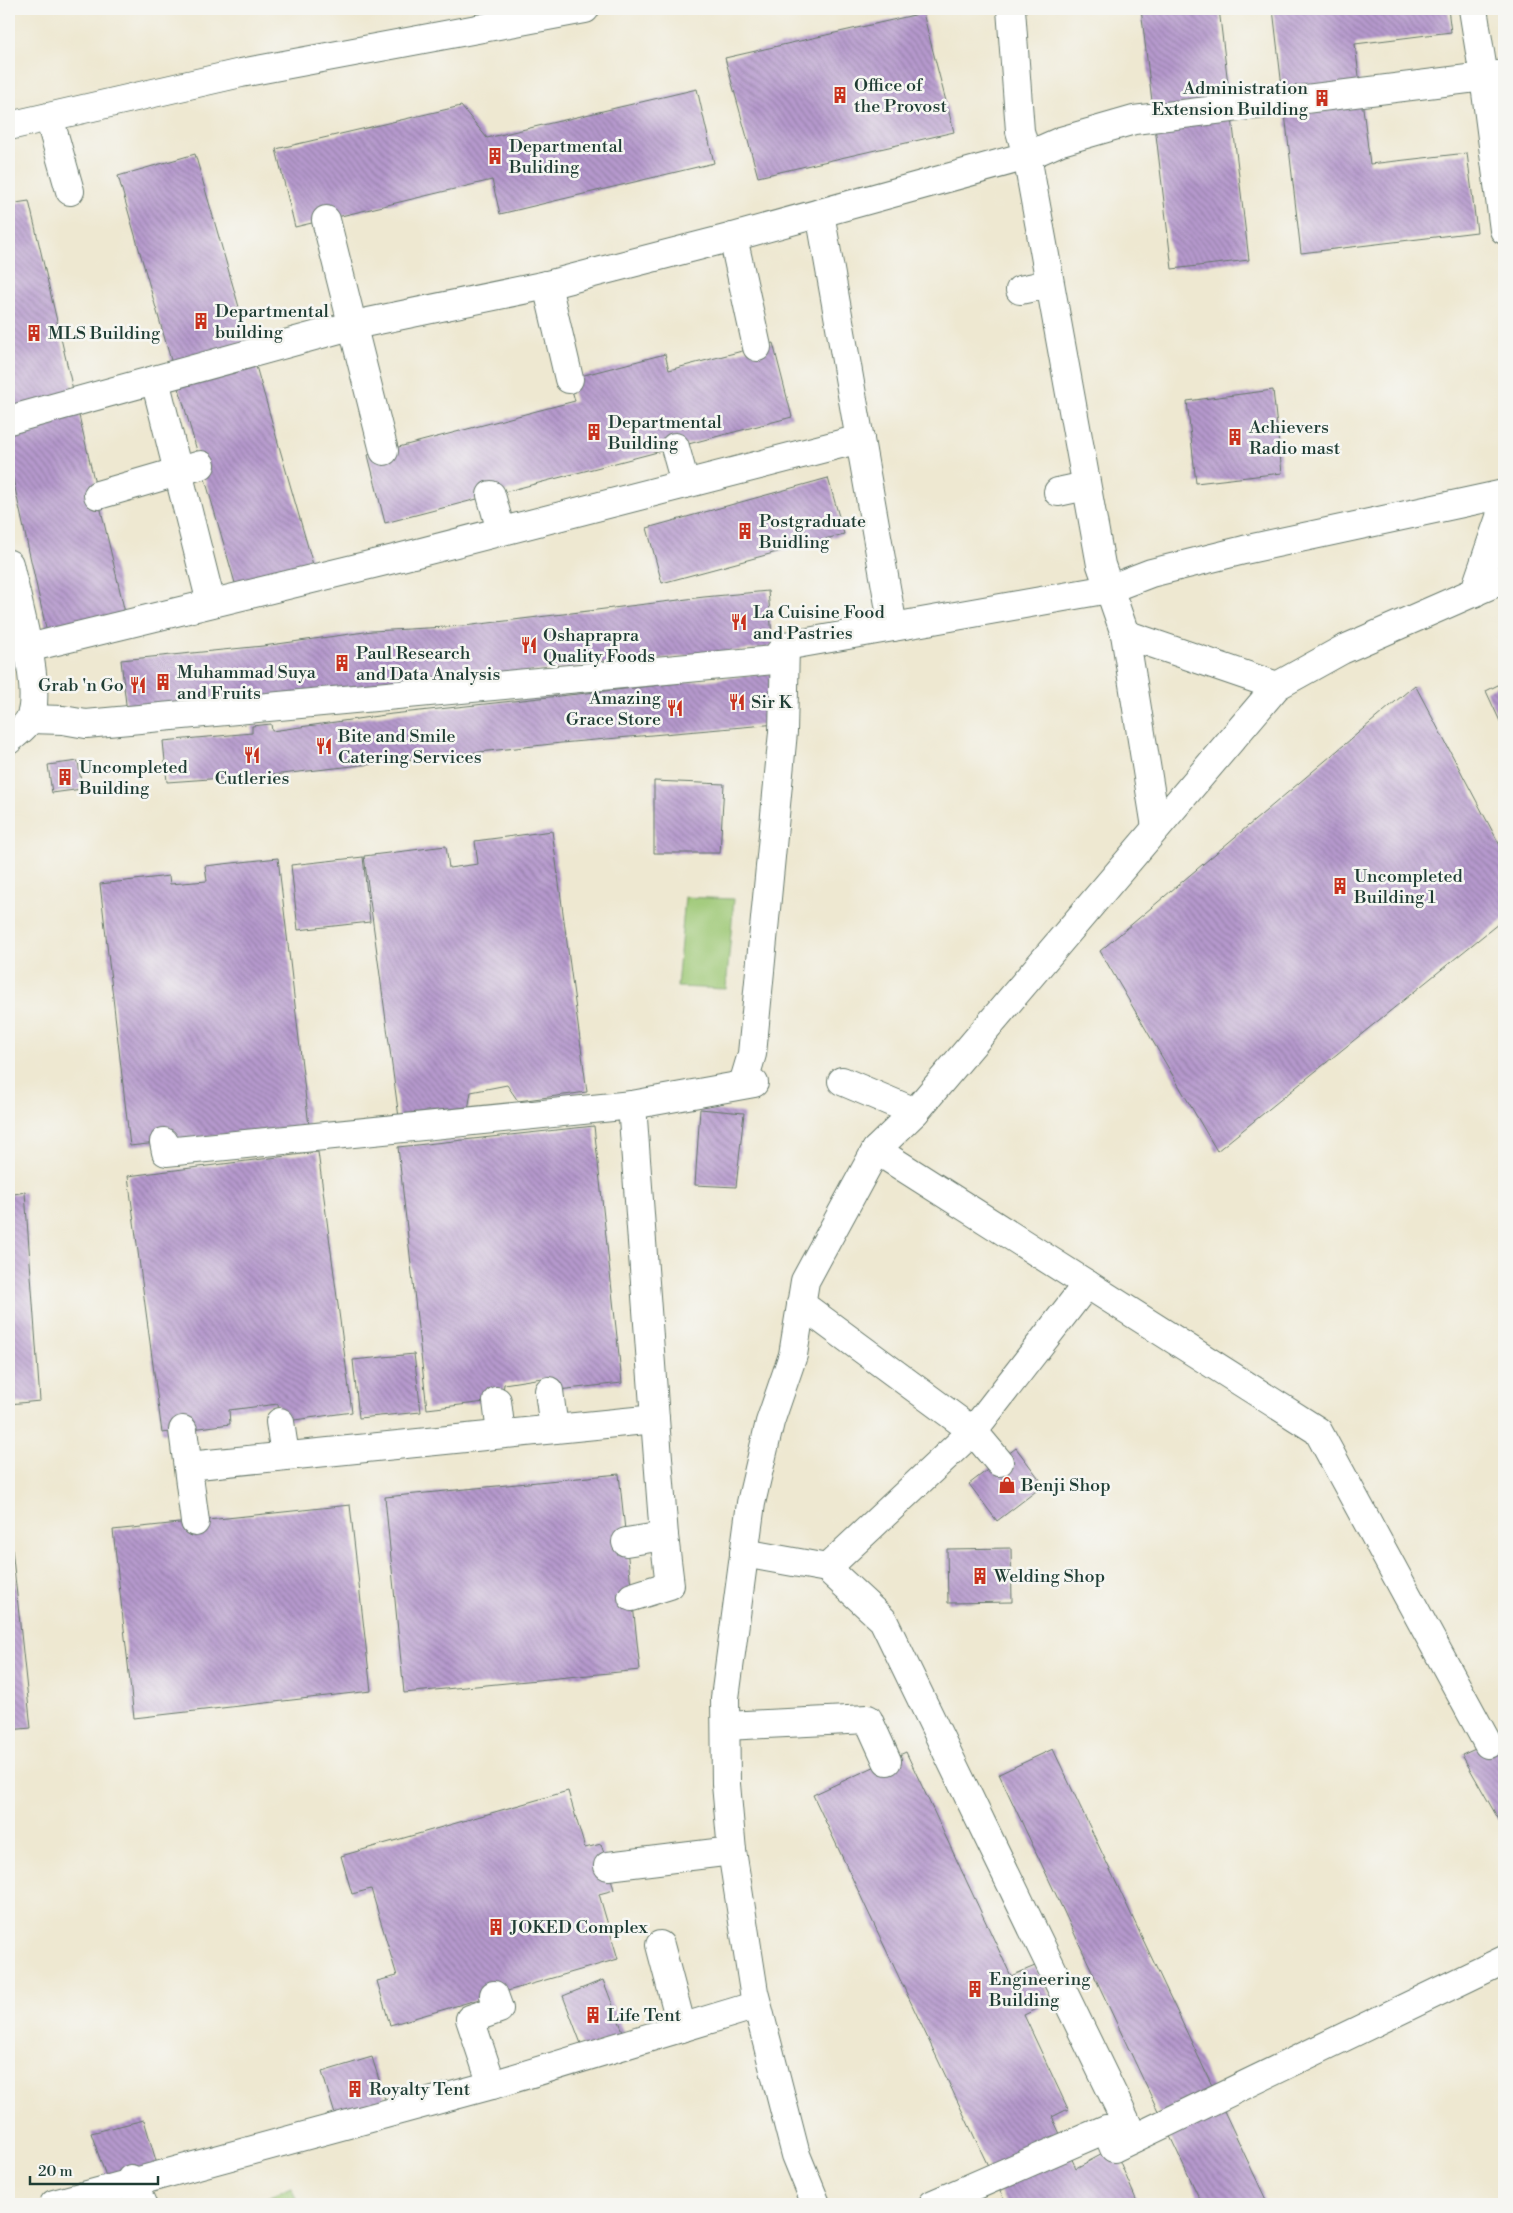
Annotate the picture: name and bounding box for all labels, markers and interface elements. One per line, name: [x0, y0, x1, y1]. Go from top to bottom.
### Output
place label: Office of the Provost: [854, 74, 947, 118]
place label: Administration Extension Building: [1152, 77, 1309, 121]
building icon: Office of the Provost: [830, 85, 850, 105]
building icon: Administration Extension Building: [1312, 88, 1332, 108]
place label: Departmental Buliding: [508, 135, 624, 179]
building icon: Departmental Buliding: [485, 146, 505, 166]
place label: Departmental building: [215, 300, 330, 344]
building icon: Departmental building: [191, 311, 211, 331]
place label: MLS Building: [48, 322, 161, 345]
building icon: MLS Building: [24, 323, 44, 343]
place label: Departmental Building: [607, 411, 723, 455]
place label: Achievers Radio mast: [1248, 416, 1341, 460]
building icon: Departmental Building: [584, 422, 604, 442]
building icon: Achievers Radio mast: [1225, 427, 1245, 447]
place label: Postgraduate Buidling: [758, 510, 866, 554]
building icon: Postgraduate Buidling: [735, 521, 755, 541]
place label: La Cuisine Food and Pastries: [753, 601, 885, 645]
restaurant icon: La Cuisine Food and Pastries: [729, 612, 749, 632]
place label: Oshaprapra Quality Foods: [543, 624, 655, 668]
restaurant icon: Oshaprapra Quality Foods: [519, 635, 539, 655]
place label: Paul Research and Data Analysis: [356, 642, 500, 686]
building icon: Paul Research and Data Analysis: [332, 653, 352, 673]
place label: Muhammad Suya and Fruits: [177, 661, 317, 705]
building icon: Muhammad Suya and Fruits: [153, 672, 173, 692]
place label: Grab 'n Go: [38, 674, 124, 697]
restaurant icon: Grab 'n Go: [128, 675, 148, 695]
place label: Amazing Grace Store: [566, 687, 662, 731]
place label: Sir K: [751, 691, 794, 714]
restaurant icon: Sir K: [727, 692, 747, 712]
restaurant icon: Amazing Grace Store: [665, 698, 685, 718]
place label: Bite and Smile Catering Services: [337, 725, 482, 769]
restaurant icon: Bite and Smile Catering Services: [314, 736, 334, 756]
restaurant icon: Cutleries: [242, 745, 262, 765]
place label: Uncompleted Building: [78, 756, 189, 800]
building icon: Uncompleted Building: [55, 767, 75, 787]
place label: Cutleries: [215, 767, 289, 790]
place label: Uncompleted Building 1: [1353, 865, 1464, 909]
building icon: Uncompleted Building 1: [1330, 876, 1350, 896]
place label: Benji Shop: [1020, 1474, 1111, 1497]
shop icon: Benji Shop: [997, 1475, 1017, 1495]
place label: Welding Shop: [993, 1565, 1105, 1588]
building icon: Welding Shop: [970, 1566, 990, 1586]
place label: JOKED Complex: [509, 1916, 649, 1939]
building icon: JOKED Complex: [486, 1917, 506, 1937]
place label: Engineering Building: [988, 1968, 1091, 2012]
building icon: Engineering Building: [965, 1979, 985, 1999]
place label: Life Tent: [607, 2004, 682, 2027]
building icon: Life Tent: [583, 2005, 603, 2025]
place label: Royalty Tent: [369, 2078, 471, 2101]
building icon: Royalty Tent: [345, 2079, 365, 2099]
scale bar: [30, 2153, 158, 2185]
text: 20 m: [38, 2162, 73, 2181]

